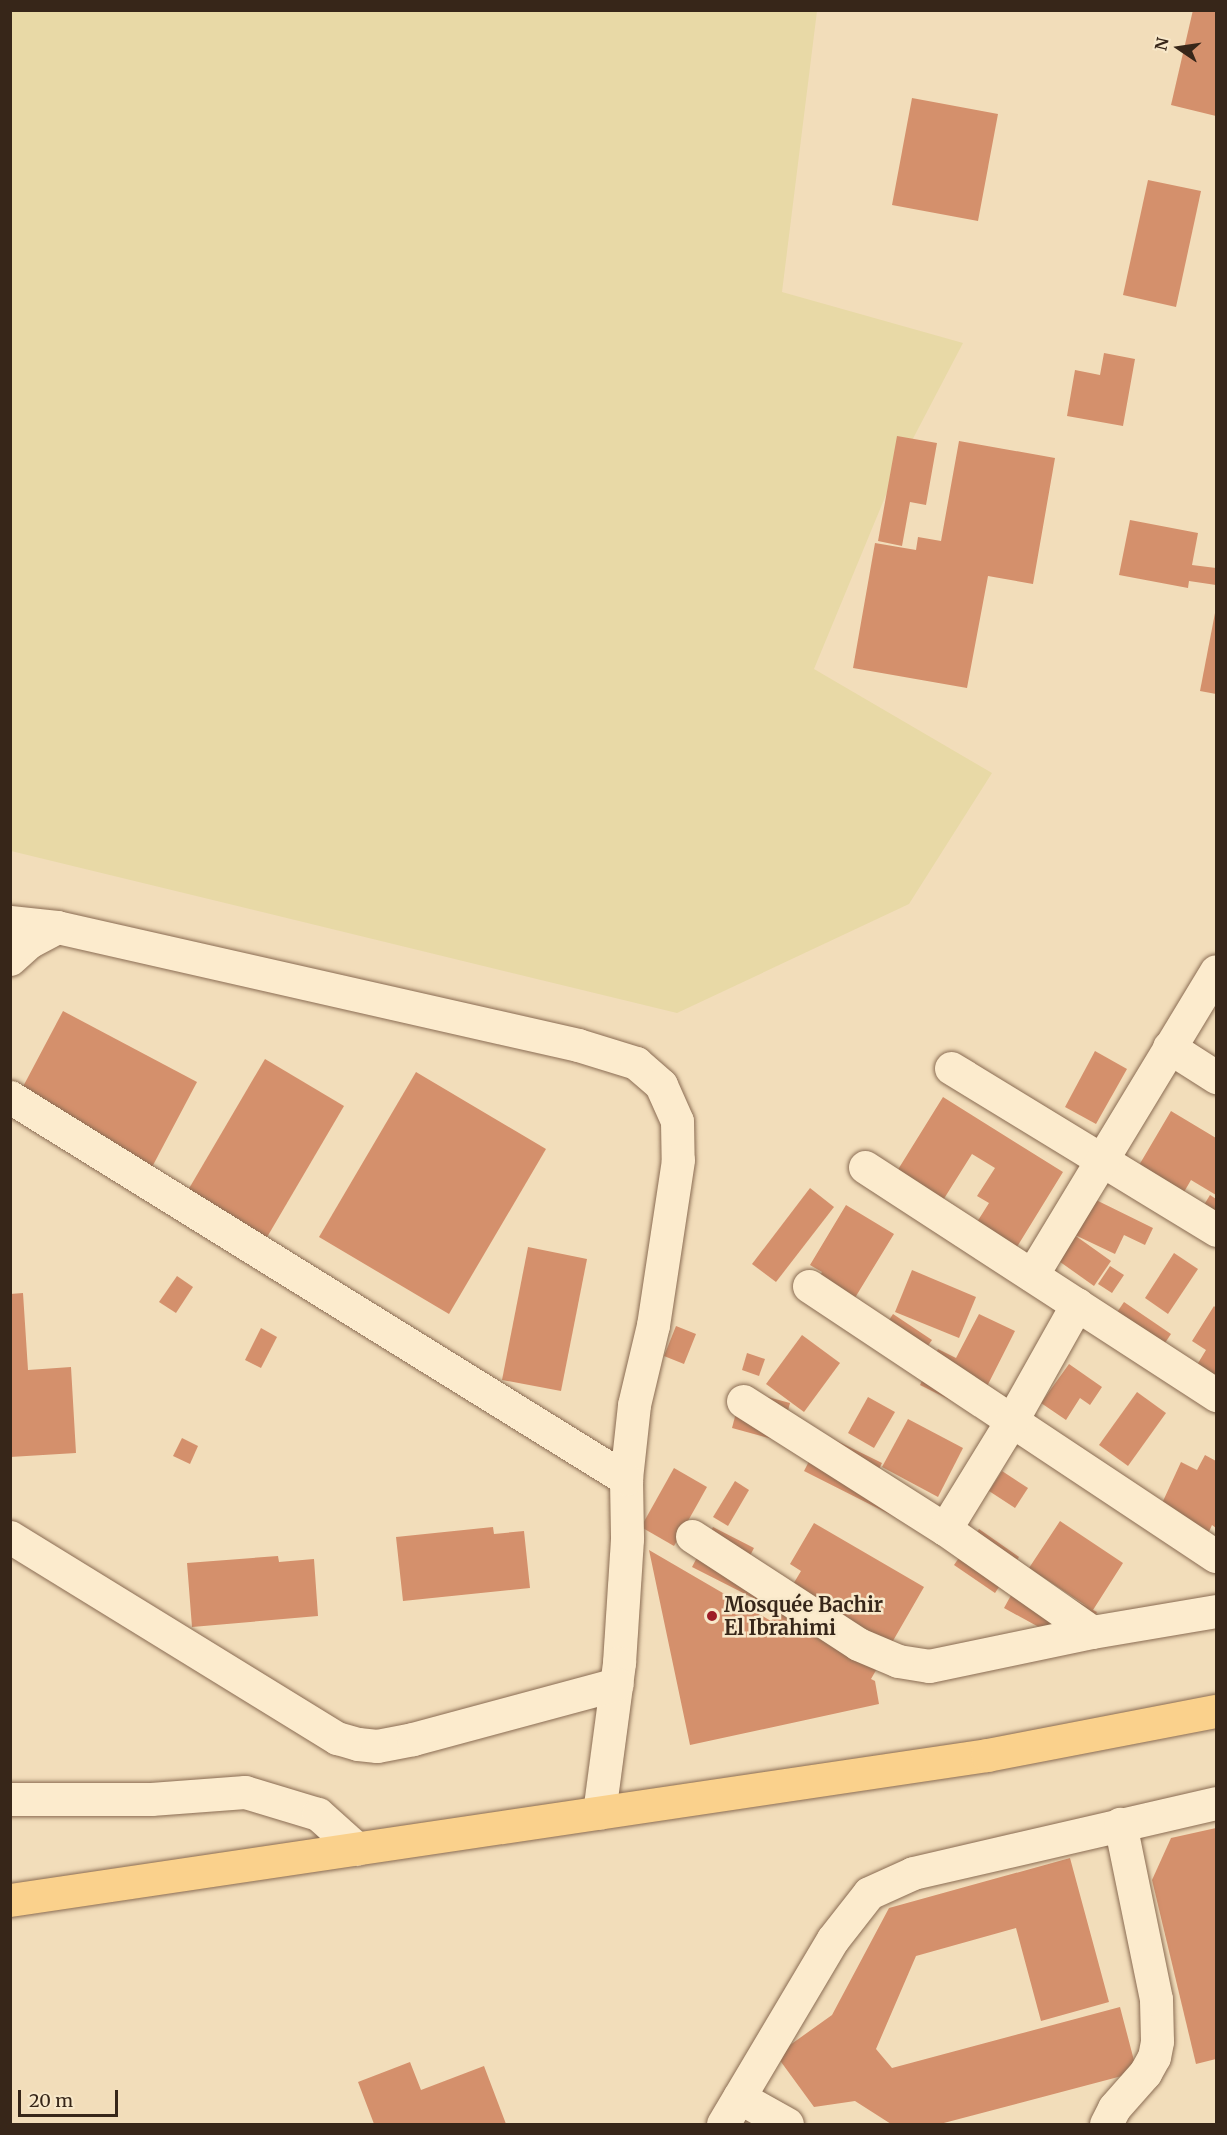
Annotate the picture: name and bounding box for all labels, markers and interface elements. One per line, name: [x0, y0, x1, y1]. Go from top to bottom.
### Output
north arrow: [1149, 18, 1209, 78]
text: N: [1150, 36, 1173, 52]
place label: Mosquée Bachir El Ibrahimi: [724, 1592, 883, 1639]
marker: Mosquée Bachir El Ibrahimi: [705, 1609, 719, 1623]
scale bar: [21, 2078, 122, 2116]
text: 20 m: [29, 2089, 73, 2112]

